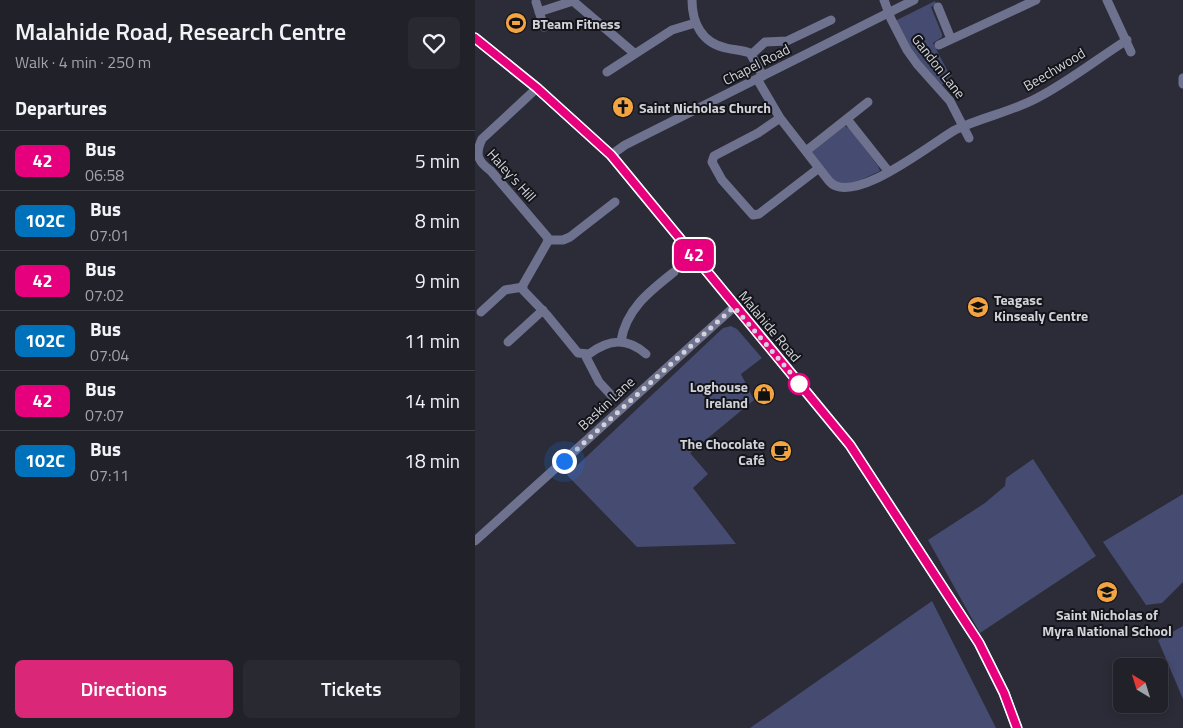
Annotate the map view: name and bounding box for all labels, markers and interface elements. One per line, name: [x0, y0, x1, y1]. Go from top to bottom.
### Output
sports icon: BTeam Fitness: [504, 11, 528, 35]
text: Malahide Road, Research Centre: [15, 13, 346, 49]
place label: BTeam Fitness: [532, 13, 621, 34]
button: heart: [408, 17, 460, 69]
street label: Gandon Lane: [907, 29, 971, 103]
street label: Chapel Road: [719, 38, 793, 90]
street label: Beechwood: [1019, 42, 1089, 96]
text: Walk · 4 min · 250 m: [15, 50, 151, 74]
text: Departures: [15, 93, 107, 122]
church icon: Saint Nicholas Church: [611, 95, 635, 119]
place label: Saint Nicholas Church: [639, 97, 771, 118]
text: Bus: [85, 134, 116, 163]
street label: Haley's Hill: [483, 144, 541, 206]
text: 5 min: [415, 146, 460, 175]
text: 42: [32, 147, 53, 174]
text: 06:58: [85, 163, 124, 187]
text: Bus: [90, 194, 121, 223]
text: 8 min: [415, 206, 460, 235]
text: 102C: [25, 207, 65, 234]
text: 07:01: [90, 223, 129, 247]
line badge: 42: [671, 239, 717, 271]
text: 42: [684, 241, 704, 268]
text: Bus: [85, 254, 116, 283]
text: 9 min: [415, 266, 460, 295]
text: 42: [32, 267, 53, 294]
text: 07:02: [85, 283, 124, 307]
street label: Malahide Road: [734, 286, 806, 366]
place label: Teagasc Kinsealy Centre: [994, 289, 1088, 326]
school or university icon: Teagasc Kinsealy Centre: [966, 295, 990, 319]
text: Bus: [90, 314, 121, 343]
text: 11 min: [404, 326, 460, 355]
text: 102C: [25, 327, 65, 354]
text: 07:04: [90, 343, 129, 367]
street label: Baskin Lane: [573, 371, 639, 435]
unlabelled marker: [788, 373, 810, 395]
text: Bus: [85, 374, 116, 403]
place label: Loghouse Ireland: [690, 376, 748, 413]
shop icon: Loghouse Ireland: [752, 382, 776, 406]
text: 14 min: [404, 386, 460, 415]
text: 42: [32, 387, 53, 414]
text: 07:07: [85, 403, 124, 427]
place label: The Chocolate Café: [680, 433, 765, 470]
text: Bus: [90, 434, 121, 463]
cafe icon: The Chocolate Café: [769, 439, 793, 463]
text: 18 min: [404, 446, 460, 475]
text: 102C: [25, 447, 65, 474]
your location: [552, 449, 577, 474]
text: 07:11: [90, 463, 129, 487]
school or university icon: Saint Nicholas of Myra National School: [1095, 580, 1119, 604]
place label: Saint Nicholas of Myra National School: [1042, 604, 1172, 641]
north arrow: [1113, 658, 1167, 712]
map controls: [1113, 658, 1168, 713]
button: Directions: [15, 660, 233, 718]
button: Tickets: [243, 660, 460, 718]

